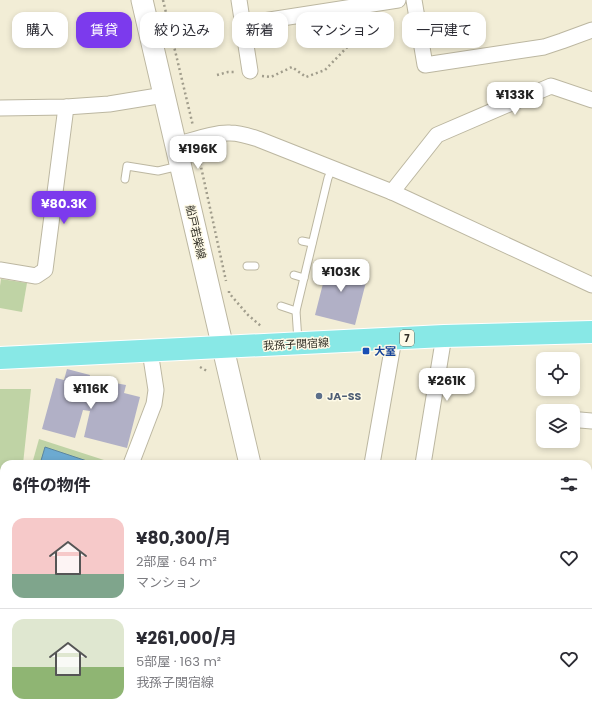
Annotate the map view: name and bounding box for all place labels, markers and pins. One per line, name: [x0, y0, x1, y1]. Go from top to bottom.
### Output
pin: ¥133K: [487, 82, 543, 116]
pin: ¥196K: [170, 136, 226, 170]
pin: ¥80.3K: [31, 191, 97, 225]
pin: ¥103K: [313, 259, 369, 293]
place label: 大室: [374, 343, 396, 359]
marker: 大室: [361, 346, 371, 356]
pin: ¥261K: [419, 368, 475, 402]
pin: ¥116K: [63, 376, 119, 410]
place label: JA-SS: [327, 388, 362, 404]
marker: JA-SS: [314, 391, 324, 401]

